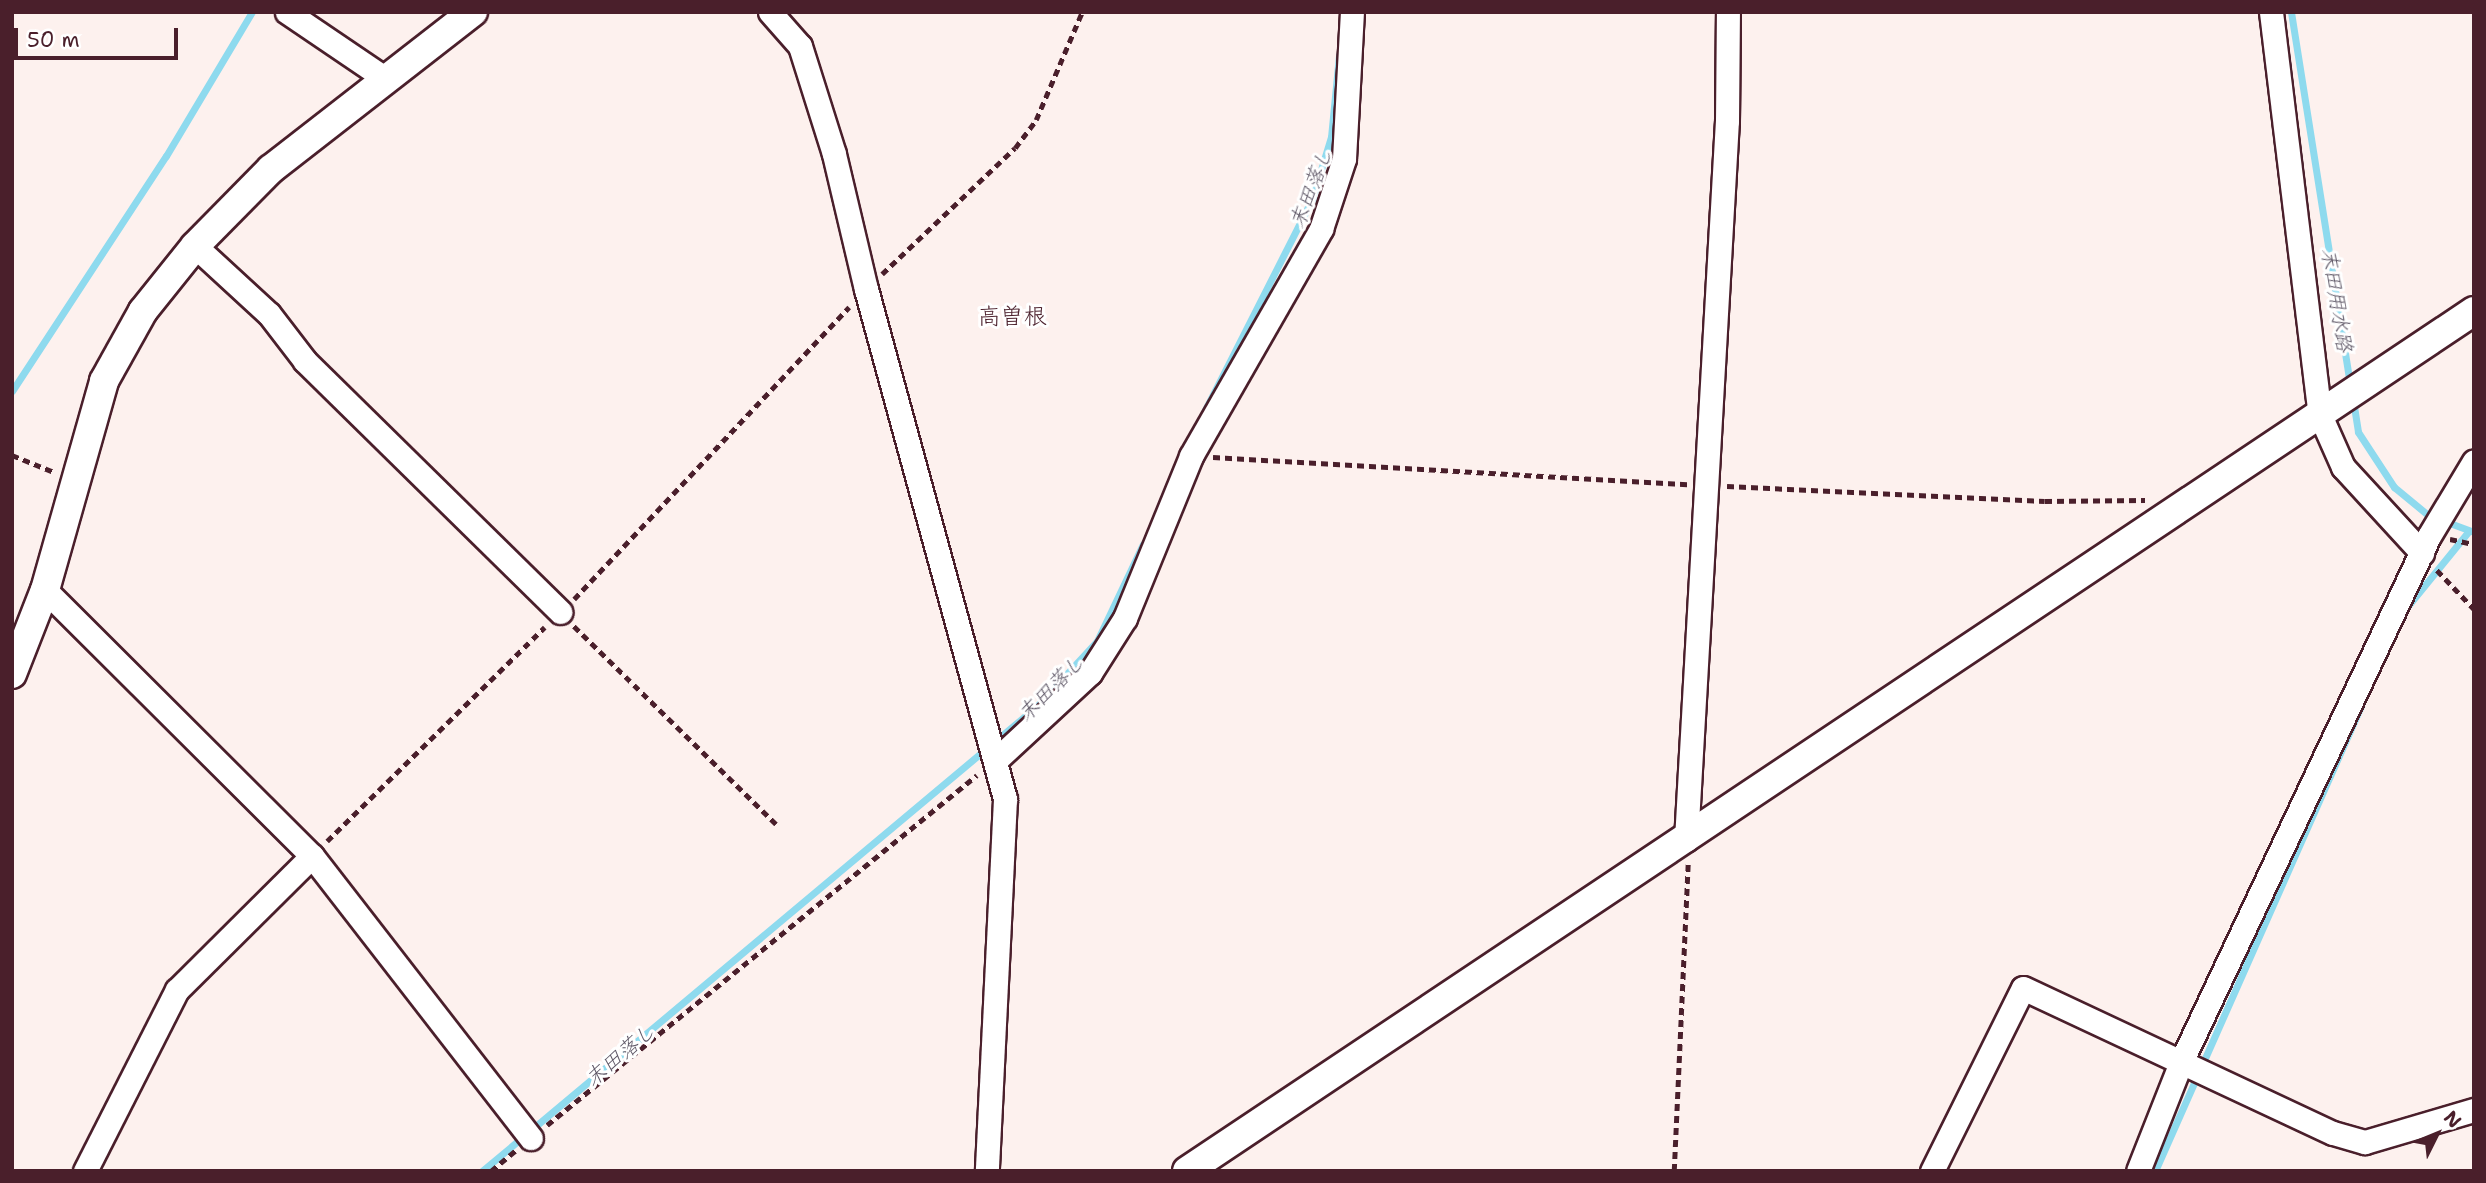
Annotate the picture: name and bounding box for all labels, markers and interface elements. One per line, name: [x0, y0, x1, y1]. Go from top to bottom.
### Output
scale bar: [18, 14, 182, 58]
text: 50 m: [27, 26, 80, 54]
water label: 末田落し: [1284, 144, 1338, 232]
water label: 末田用水路: [2316, 246, 2358, 354]
district label: 高曽根: [978, 302, 1046, 330]
water label: 末田落し: [1012, 649, 1090, 727]
water label: 末田落し: [580, 1018, 660, 1092]
north arrow: [2402, 1099, 2472, 1169]
text: N: [2438, 1105, 2467, 1133]

